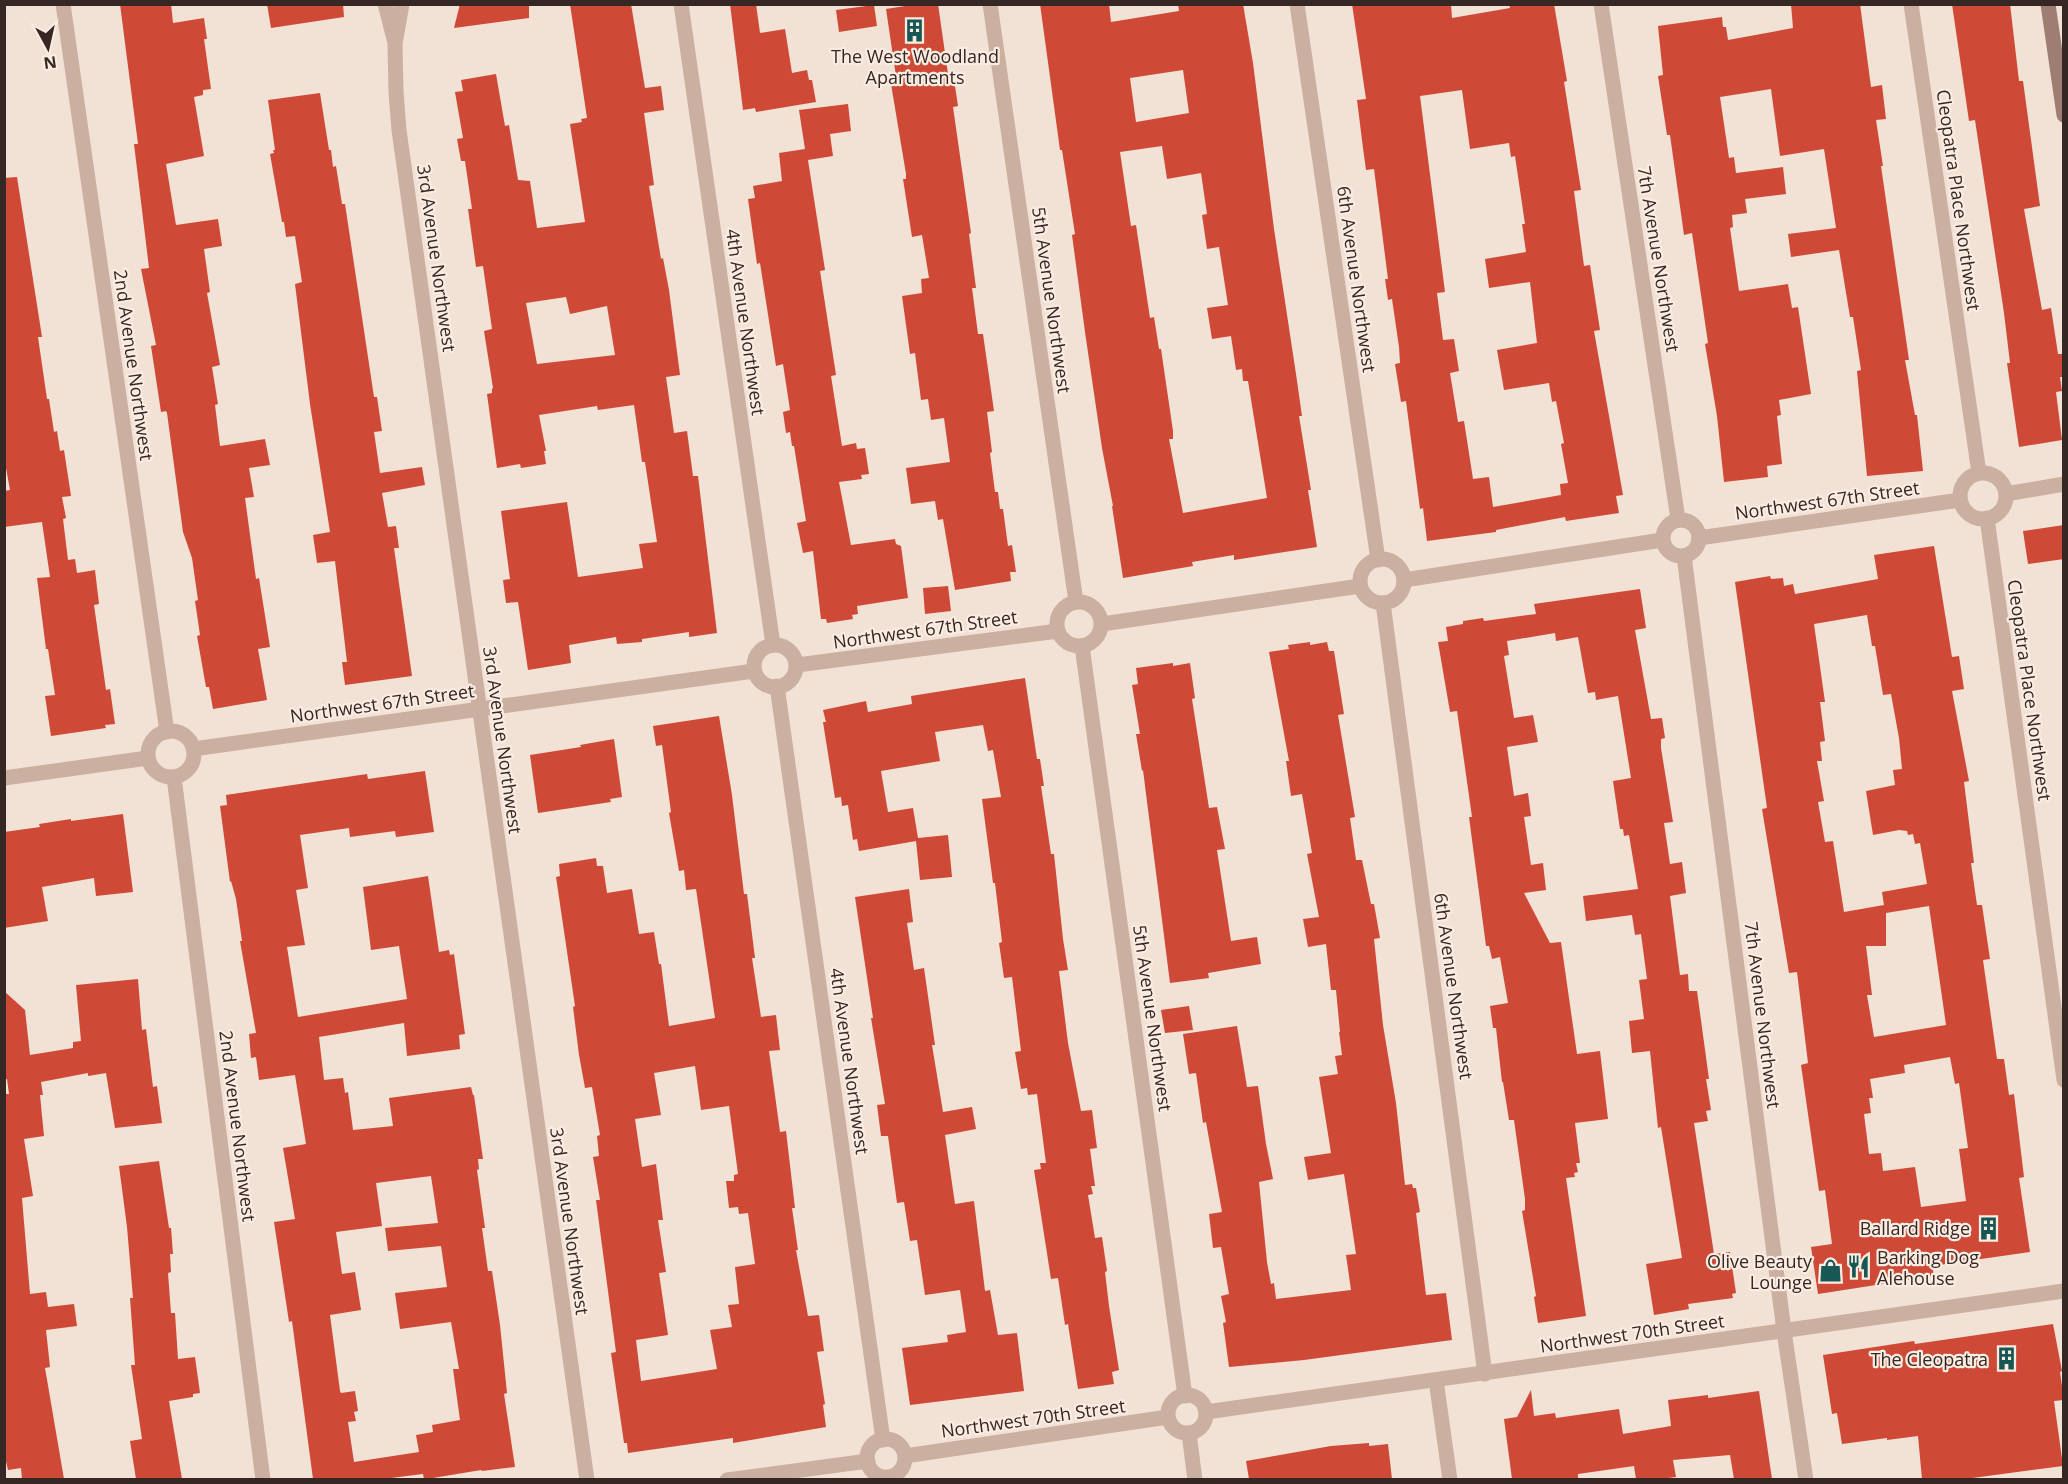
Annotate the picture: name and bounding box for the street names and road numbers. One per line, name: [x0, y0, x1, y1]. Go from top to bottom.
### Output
street label: Cleopatra Place Northwest: [1932, 88, 1986, 312]
street label: 3rd Avenue Northwest: [412, 163, 462, 353]
street label: 7th Avenue Northwest: [1632, 164, 1686, 354]
street label: 6th Avenue Northwest: [1332, 184, 1382, 374]
street label: 5th Avenue Northwest: [1027, 205, 1077, 395]
street label: 4th Avenue Northwest: [721, 227, 771, 417]
street label: 2nd Avenue Northwest: [109, 268, 159, 462]
street label: Northwest 67th Street: [1733, 475, 1921, 525]
street label: Cleopatra Place Northwest: [2003, 578, 2057, 802]
street label: Northwest 67th Street: [831, 604, 1019, 654]
street label: 3rd Avenue Northwest: [478, 645, 528, 835]
street label: Northwest 67th Street: [288, 678, 476, 728]
street label: 6th Avenue Northwest: [1429, 891, 1479, 1081]
street label: 7th Avenue Northwest: [1740, 920, 1786, 1110]
street label: 5th Avenue Northwest: [1128, 923, 1178, 1113]
street label: 4th Avenue Northwest: [825, 966, 875, 1156]
street label: 2nd Avenue Northwest: [214, 1029, 262, 1223]
street label: 3rd Avenue Northwest: [545, 1126, 595, 1316]
street label: Northwest 70th Street: [1538, 1308, 1726, 1358]
street label: Northwest 70th Street: [939, 1393, 1127, 1443]

